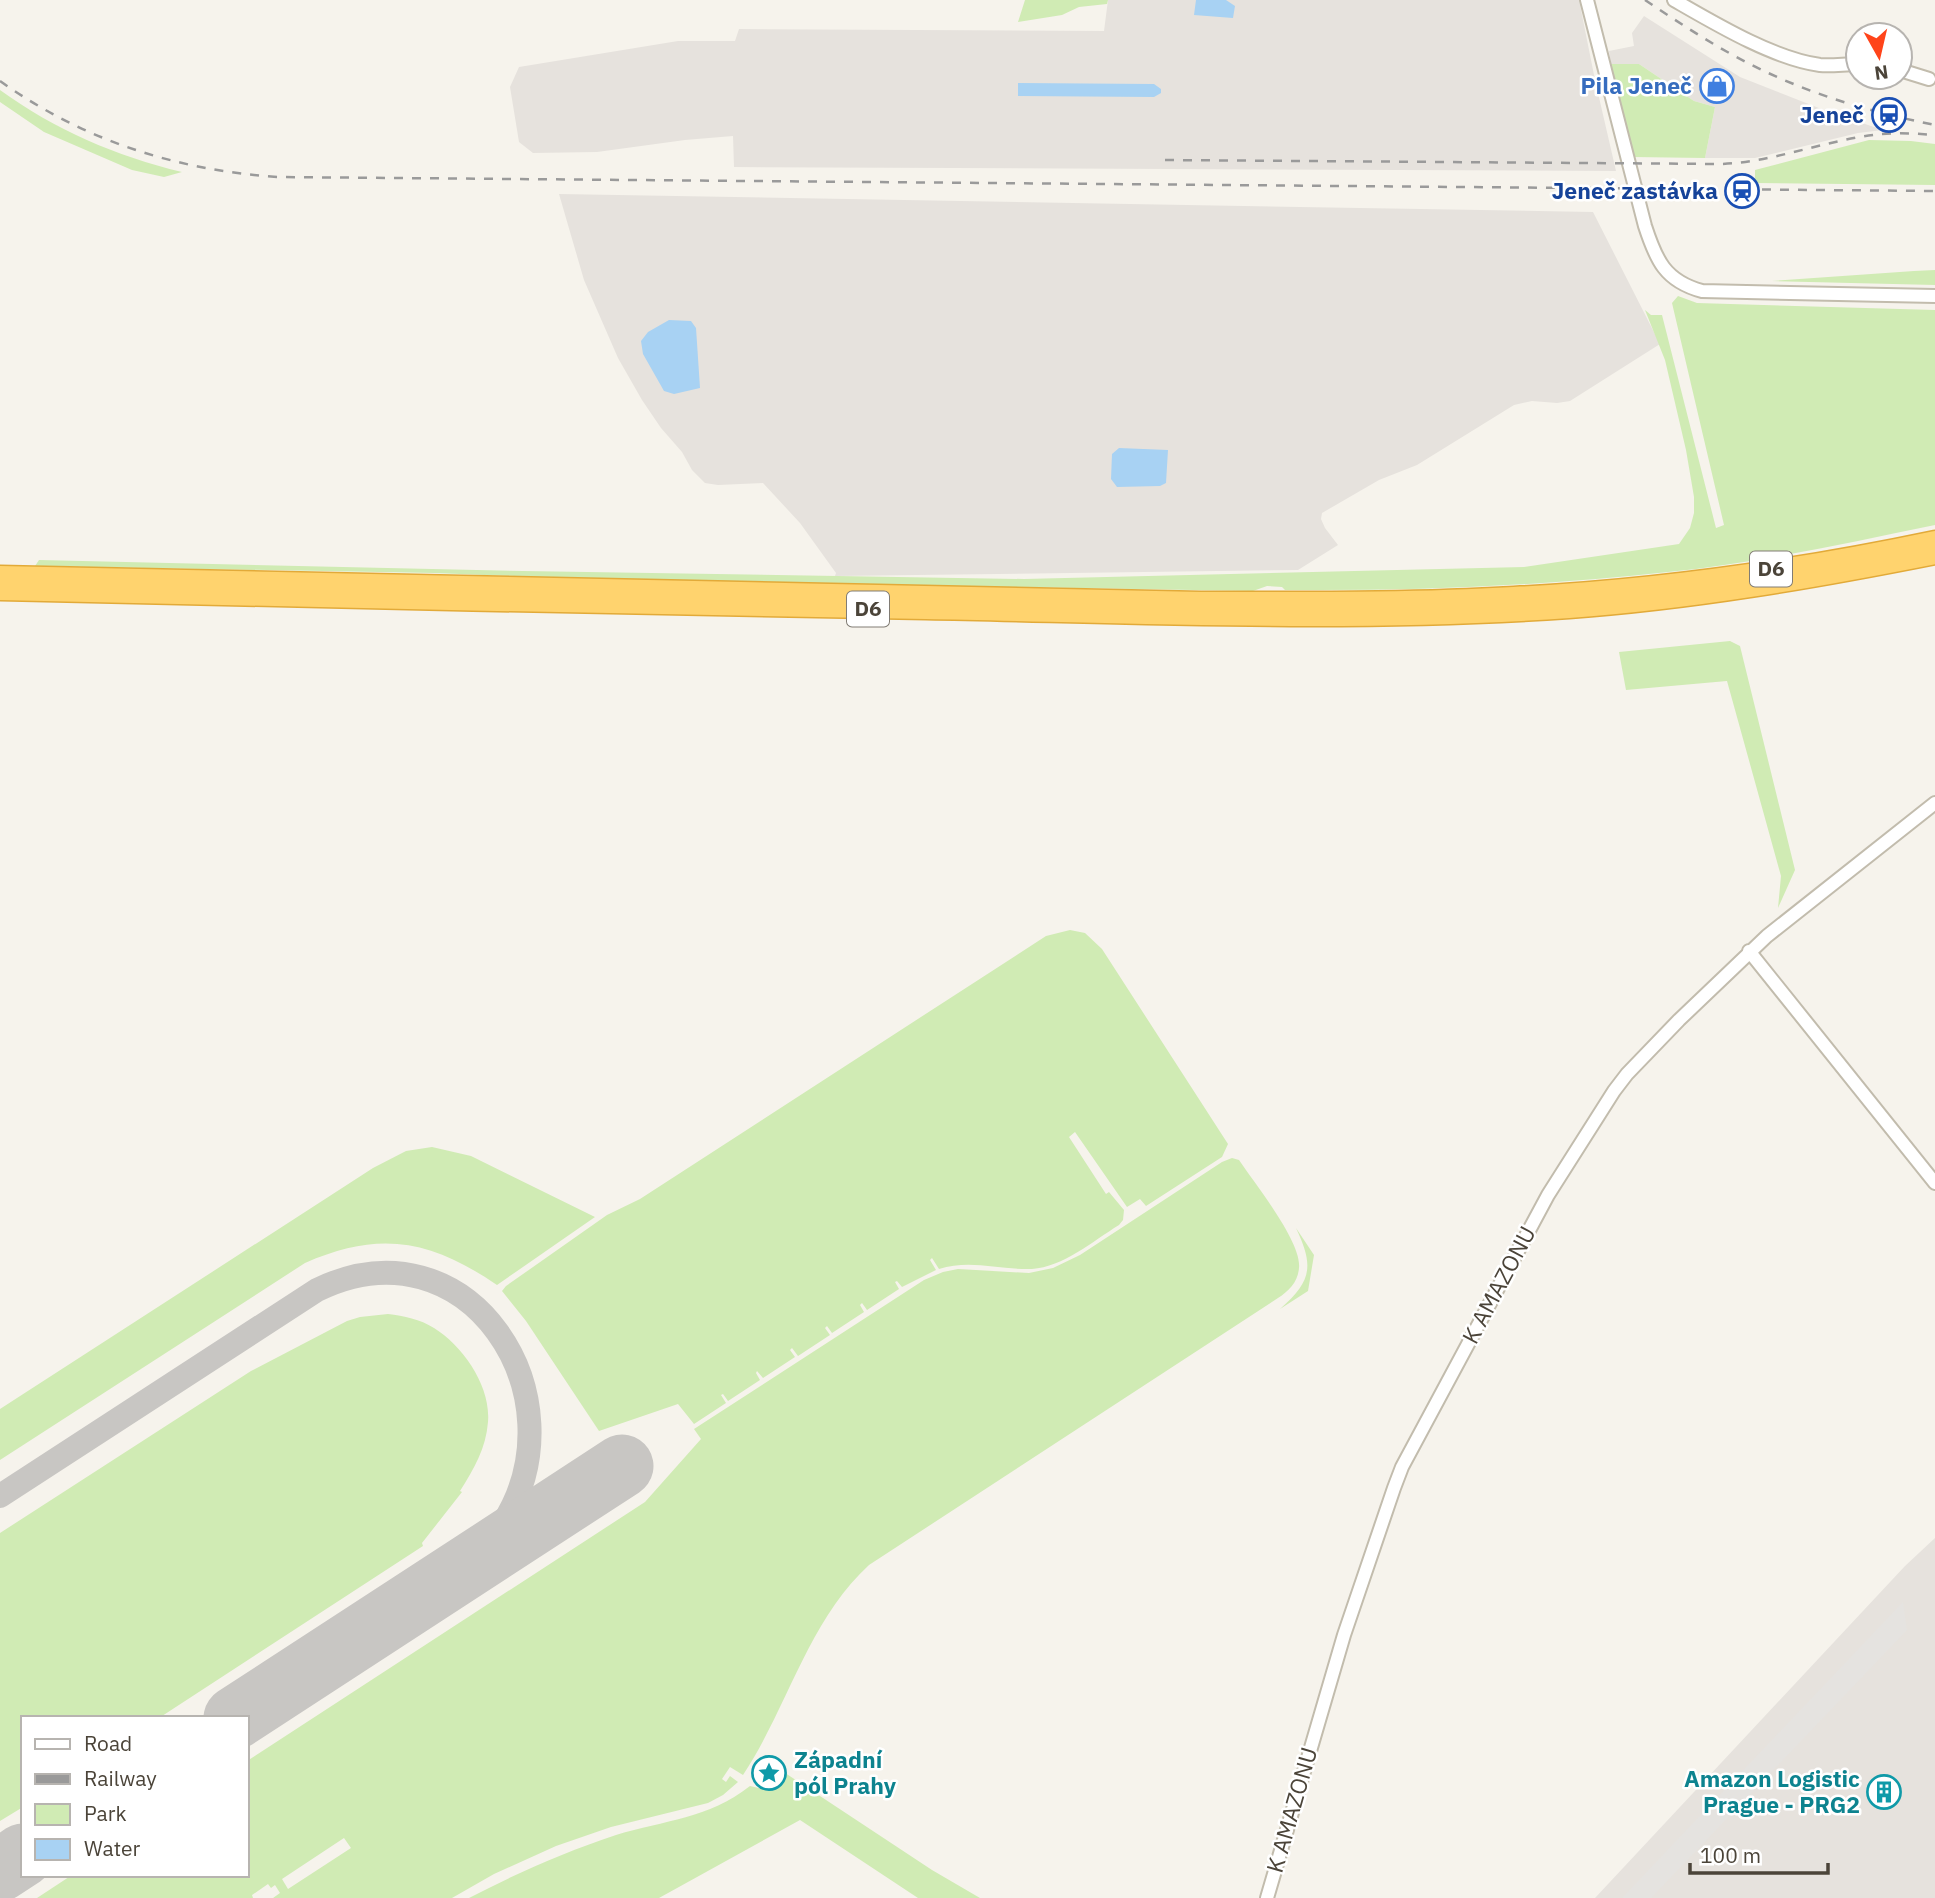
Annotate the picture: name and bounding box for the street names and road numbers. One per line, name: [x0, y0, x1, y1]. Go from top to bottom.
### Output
road number: D6: [1750, 552, 1792, 586]
road number: D6: [847, 592, 889, 626]
street label: K AMAZONU: [1455, 1220, 1542, 1349]
street label: K AMAZONU: [1259, 1743, 1323, 1876]

